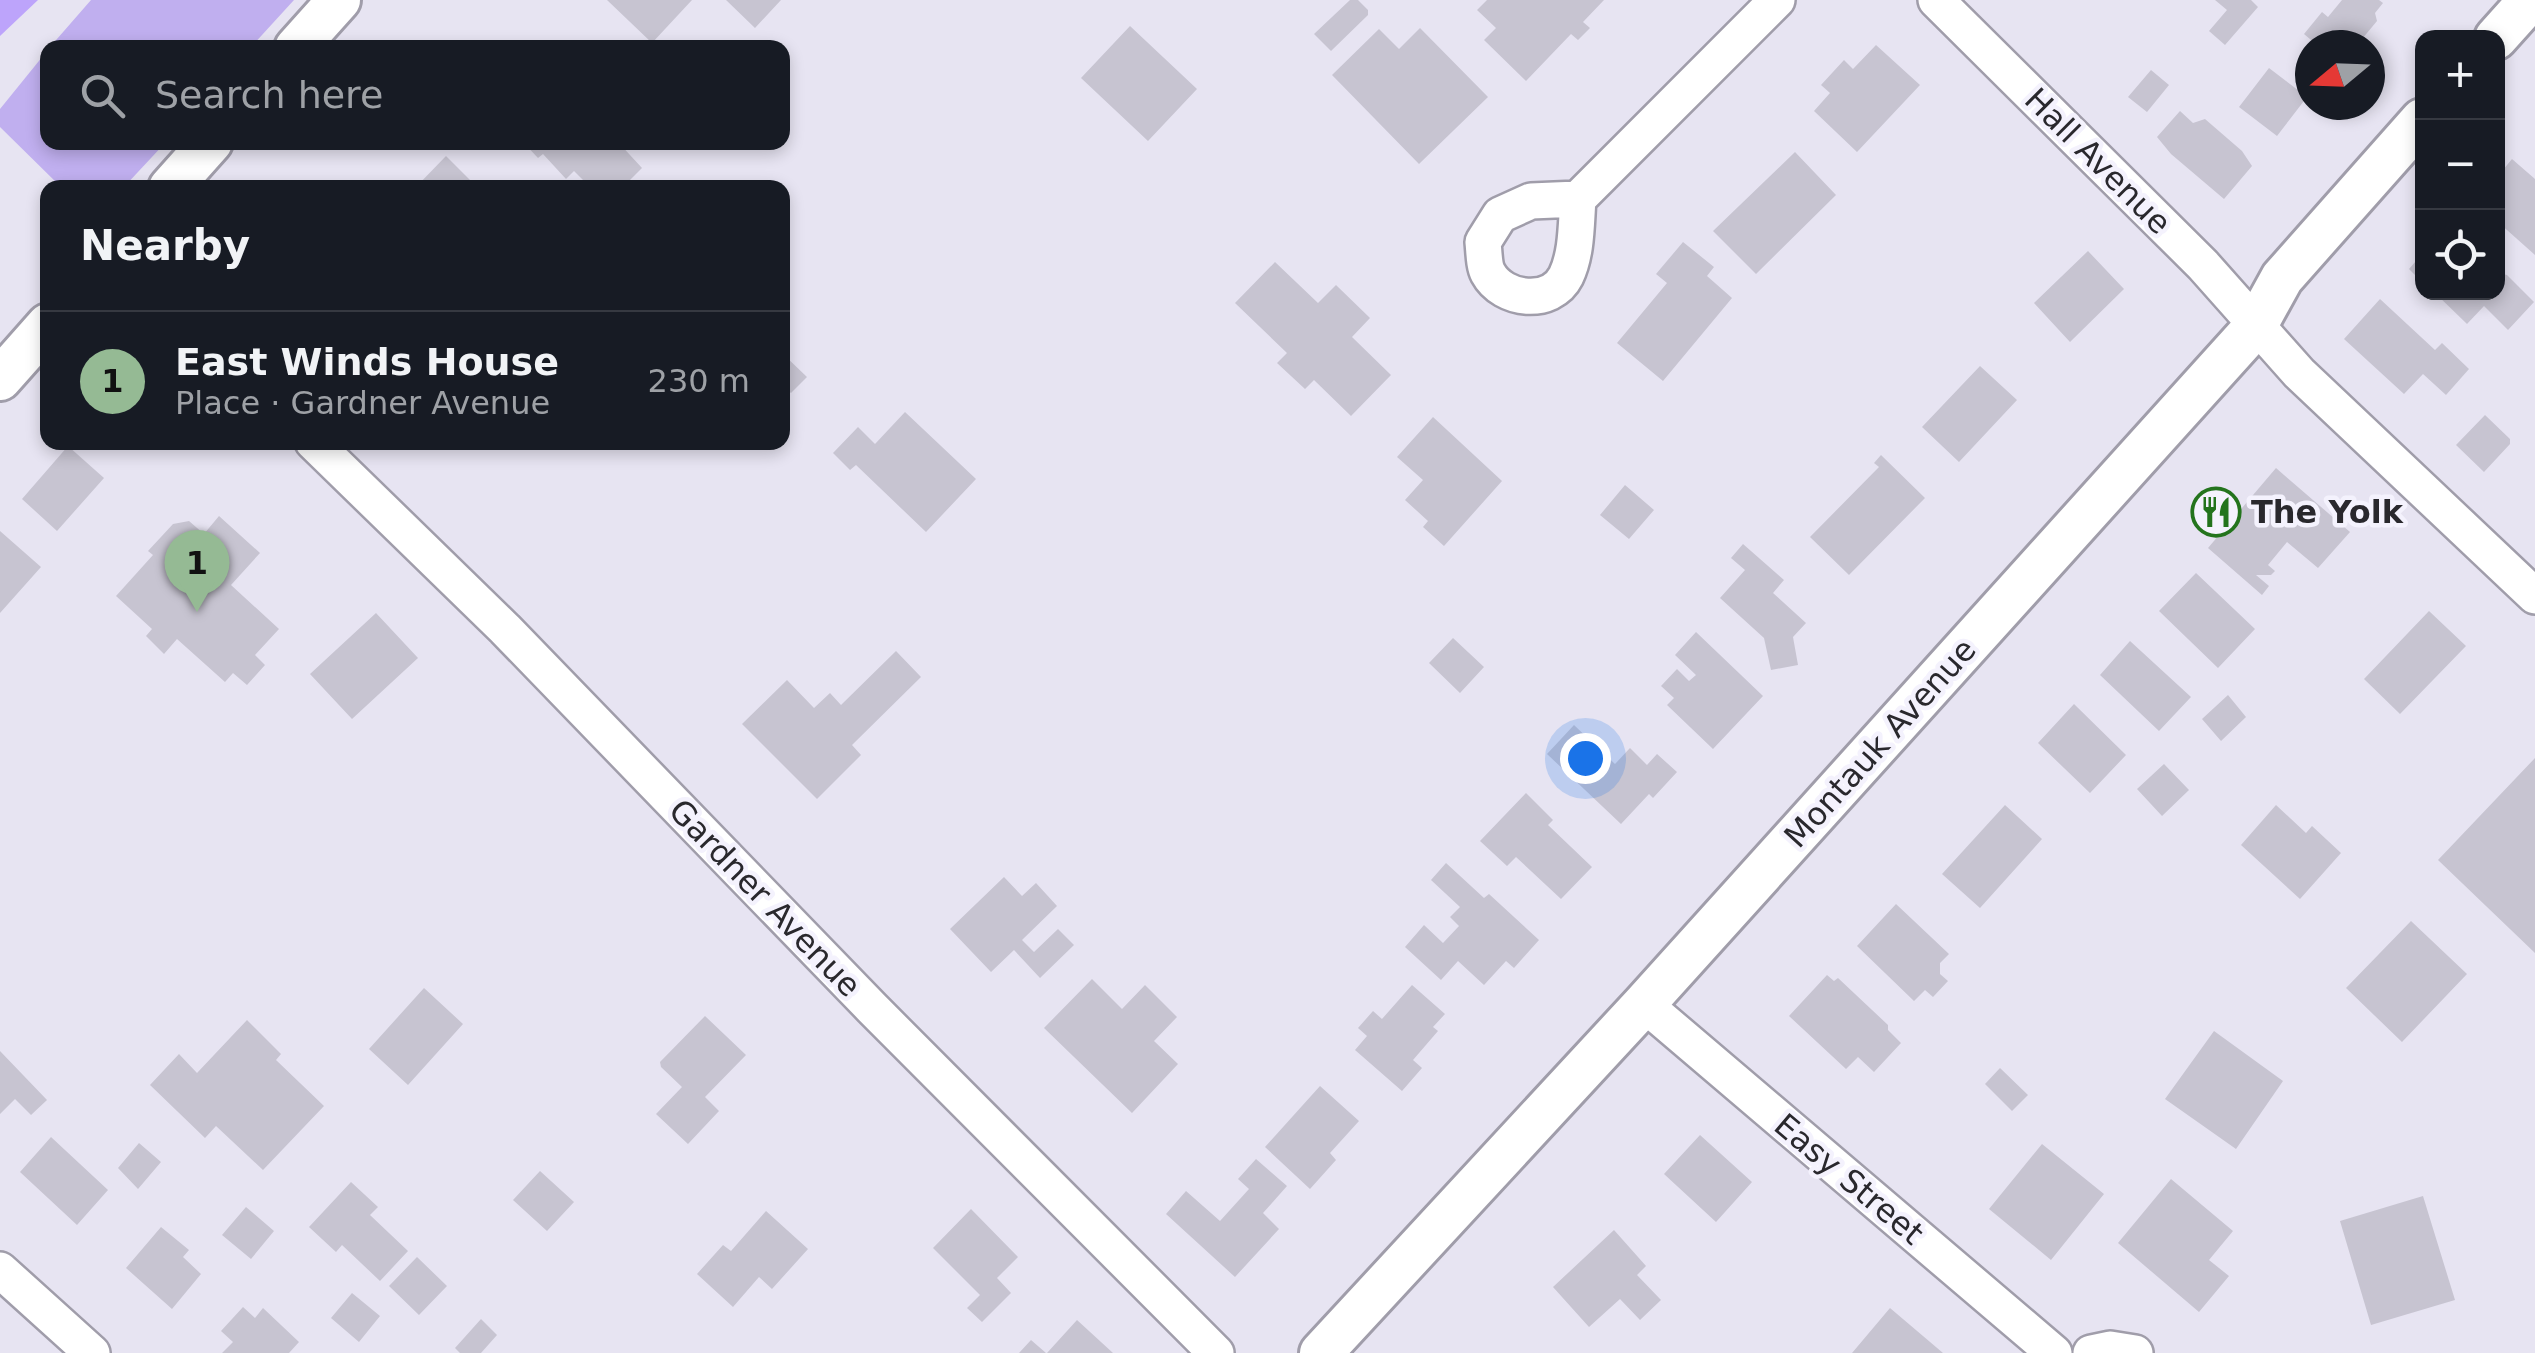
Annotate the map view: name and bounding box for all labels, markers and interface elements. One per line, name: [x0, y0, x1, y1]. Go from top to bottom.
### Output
north arrow: [2295, 30, 2385, 120]
map controls: [2415, 30, 2505, 300]
button: +: [2415, 30, 2505, 120]
search box: [40, 40, 790, 150]
icon: search: [75, 68, 130, 123]
text: Search here: [155, 73, 383, 117]
street label: Hall Avenue: [2017, 80, 2179, 242]
button: −: [2415, 120, 2505, 210]
button: locate: [2415, 210, 2505, 300]
text: Nearby: [80, 221, 250, 270]
text: East Winds House: [175, 340, 559, 384]
text: 1: [101, 362, 124, 400]
text: 230 m: [648, 362, 750, 400]
text: Place · Gardner Avenue: [175, 384, 550, 422]
restaurant icon: The Yolk: [2190, 486, 2242, 538]
place label: The Yolk: [2251, 493, 2404, 531]
pin: 1: [164, 530, 230, 612]
street label: Montauk Avenue: [1776, 631, 1984, 855]
your location: [1560, 733, 1611, 784]
street label: Gardner Avenue: [661, 791, 869, 1005]
street label: Easy Street: [1767, 1106, 1931, 1252]

